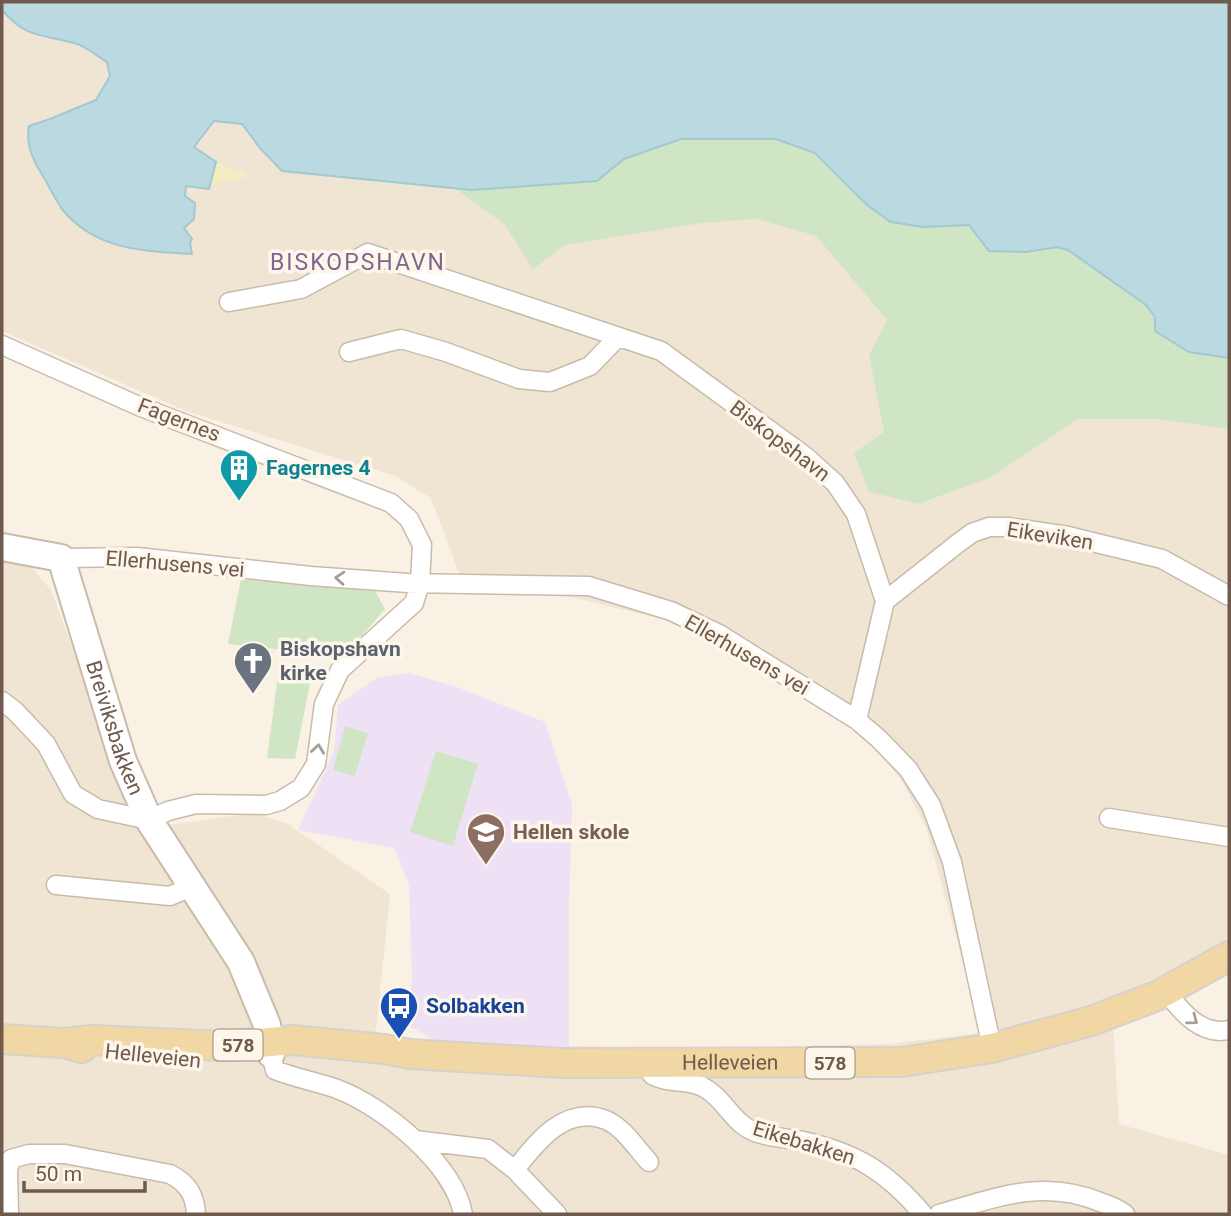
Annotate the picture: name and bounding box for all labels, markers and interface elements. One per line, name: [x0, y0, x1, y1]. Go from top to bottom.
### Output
district label: BISKOPSHAVN: [270, 249, 446, 276]
street label: Fagernes: [134, 393, 224, 447]
street label: Biskopshavn: [725, 396, 835, 486]
building icon: Fagernes 4: [218, 447, 260, 502]
place label: Fagernes 4: [266, 456, 371, 480]
street label: Eikeviken: [1005, 517, 1095, 555]
street label: Ellerhusens vei: [104, 546, 246, 582]
one-way arrow: [334, 571, 345, 586]
street label: Ellerhusens vei: [681, 610, 813, 700]
place label: Biskopshavn kirke: [280, 637, 401, 685]
church icon: Biskopshavn kirke: [232, 640, 274, 695]
street label: Breiviksbakken: [81, 658, 148, 799]
one-way arrow: [310, 743, 325, 755]
school or university icon: Hellen skole: [465, 811, 507, 866]
place label: Hellen skole: [513, 820, 629, 844]
bus stop icon: Solbakken: [378, 985, 420, 1040]
place label: Solbakken: [426, 994, 525, 1018]
one-way arrow: [1186, 1012, 1198, 1024]
road number: 578: [214, 1030, 262, 1060]
street label: Helleveien: [104, 1039, 202, 1073]
road number: 578: [806, 1048, 854, 1078]
street label: Helleveien: [682, 1050, 778, 1075]
street label: Eikebakken: [750, 1116, 858, 1170]
scale bar: [24, 1150, 145, 1194]
text: 50 m: [35, 1162, 82, 1186]

